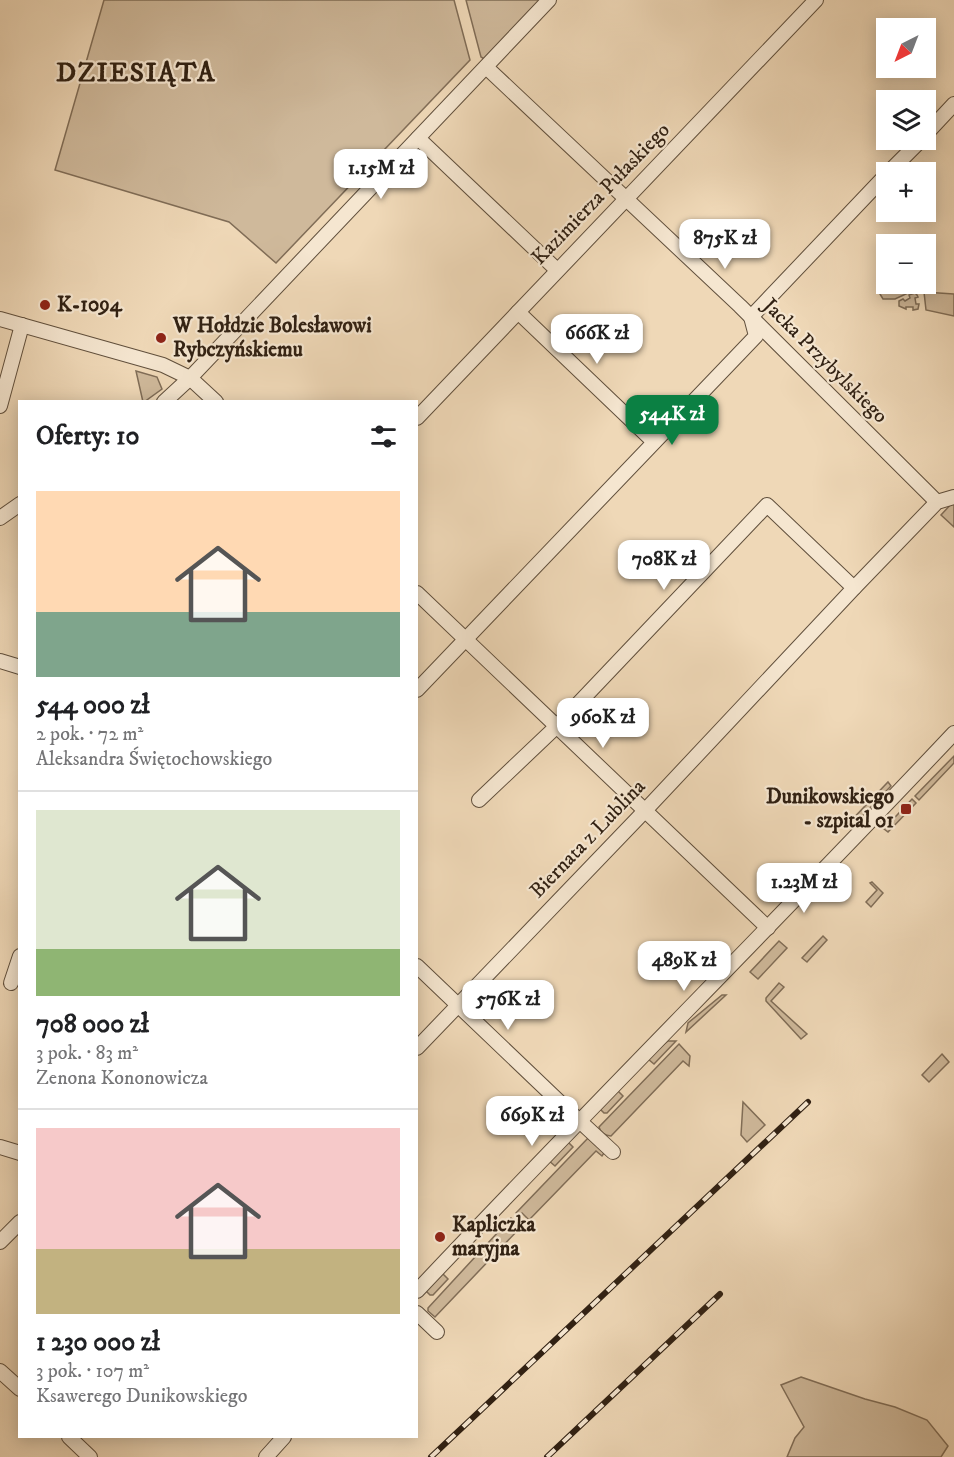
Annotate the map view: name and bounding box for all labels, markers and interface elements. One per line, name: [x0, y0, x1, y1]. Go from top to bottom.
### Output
north arrow: [876, 18, 936, 78]
map controls: [876, 18, 936, 294]
district label: DZIESIĄTA: [56, 56, 216, 90]
button: layers: [876, 90, 936, 150]
street label: Kazimierza Pułaskiego: [526, 117, 676, 271]
pin: 1.15M zł: [319, 149, 443, 200]
text: 1.15M zł: [348, 156, 414, 181]
button: +: [876, 162, 936, 222]
pin: 875K zł: [670, 219, 780, 270]
text: 875K zł: [693, 226, 757, 251]
button: −: [876, 234, 936, 294]
place label: K-1094: [57, 292, 123, 318]
street label: Jacka Przybylskiego: [756, 292, 893, 429]
marker: K-1094: [38, 298, 52, 312]
place label: W Hołdzie Bolesławowi Rybczyńskiemu: [172, 313, 372, 363]
pin: 666K zł: [542, 314, 652, 365]
text: 666K zł: [565, 321, 629, 346]
marker: W Hołdzie Bolesławowi Rybczyńskiemu: [154, 331, 168, 345]
pin: 544K zł: [617, 395, 727, 446]
text: 544K zł: [640, 402, 704, 427]
text: Oferty: 10: [36, 420, 140, 453]
icon: filters: [367, 420, 400, 453]
icon: home: [164, 530, 272, 638]
pin: 708K zł: [609, 540, 719, 591]
text: 708K zł: [632, 547, 696, 572]
text: 544 000 zł: [36, 689, 150, 722]
pin: 960K zł: [548, 698, 658, 749]
text: 960K zł: [571, 705, 635, 730]
text: 2 pok. · 72 m²: [36, 722, 143, 747]
text: Aleksandra Świętochowskiego: [36, 747, 272, 772]
street label: Biernata z Lublina: [525, 774, 651, 904]
place label: Dunikowskiego - szpital 01: [766, 784, 894, 834]
marker: Dunikowskiego - szpital 01: [899, 802, 913, 816]
icon: home: [164, 849, 272, 957]
pin: 1.23M zł: [742, 863, 866, 914]
text: 1.23M zł: [771, 870, 837, 895]
pin: 489K zł: [629, 941, 739, 992]
text: 489K zł: [652, 948, 716, 973]
pin: 576K zł: [453, 980, 563, 1031]
text: 576K zł: [476, 987, 540, 1012]
text: 708 000 zł: [36, 1008, 149, 1041]
text: 3 pok. · 83 m²: [36, 1041, 138, 1066]
text: Zenona Kononowicza: [36, 1066, 208, 1091]
pin: 669K zł: [477, 1096, 587, 1147]
text: 669K zł: [500, 1103, 564, 1128]
icon: home: [164, 1167, 272, 1275]
place label: Kapliczka maryjna: [452, 1212, 536, 1263]
marker: Kapliczka maryjna: [433, 1230, 447, 1244]
text: 1 230 000 zł: [36, 1326, 160, 1359]
text: 3 pok. · 107 m²: [36, 1359, 149, 1384]
text: Ksawerego Dunikowskiego: [36, 1384, 248, 1409]

